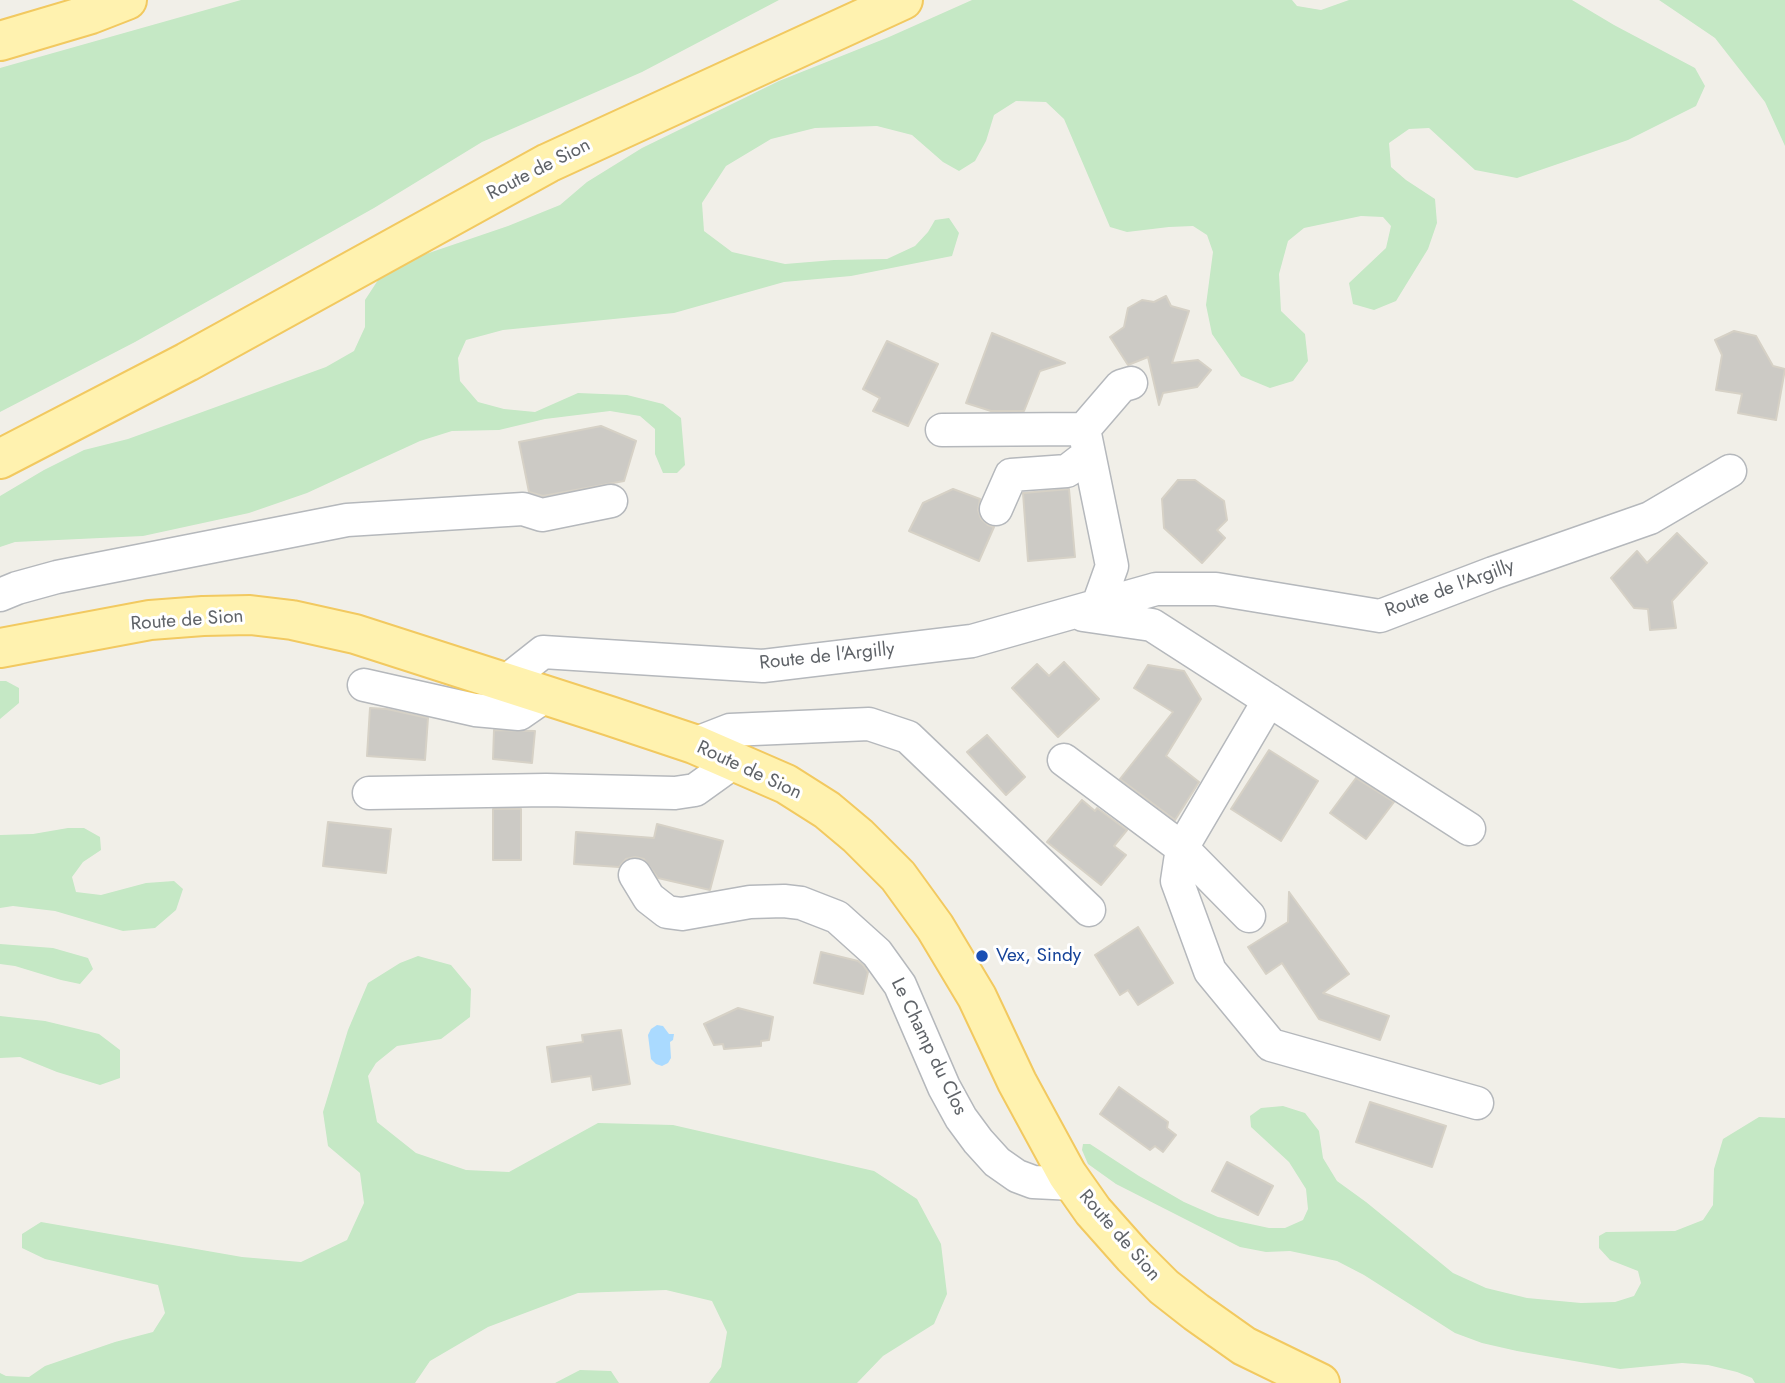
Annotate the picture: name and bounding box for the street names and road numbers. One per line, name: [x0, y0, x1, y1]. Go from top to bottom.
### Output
street label: Route de Sion: [483, 134, 595, 206]
street label: Route de l'Argilly: [1382, 555, 1518, 623]
street label: Route de Sion: [130, 606, 244, 636]
street label: Route de l'Argilly: [758, 639, 896, 675]
street label: Route de Sion: [693, 737, 805, 805]
street label: Le Champ du Clos: [885, 975, 971, 1119]
street label: Route de Sion: [1073, 1186, 1165, 1286]

